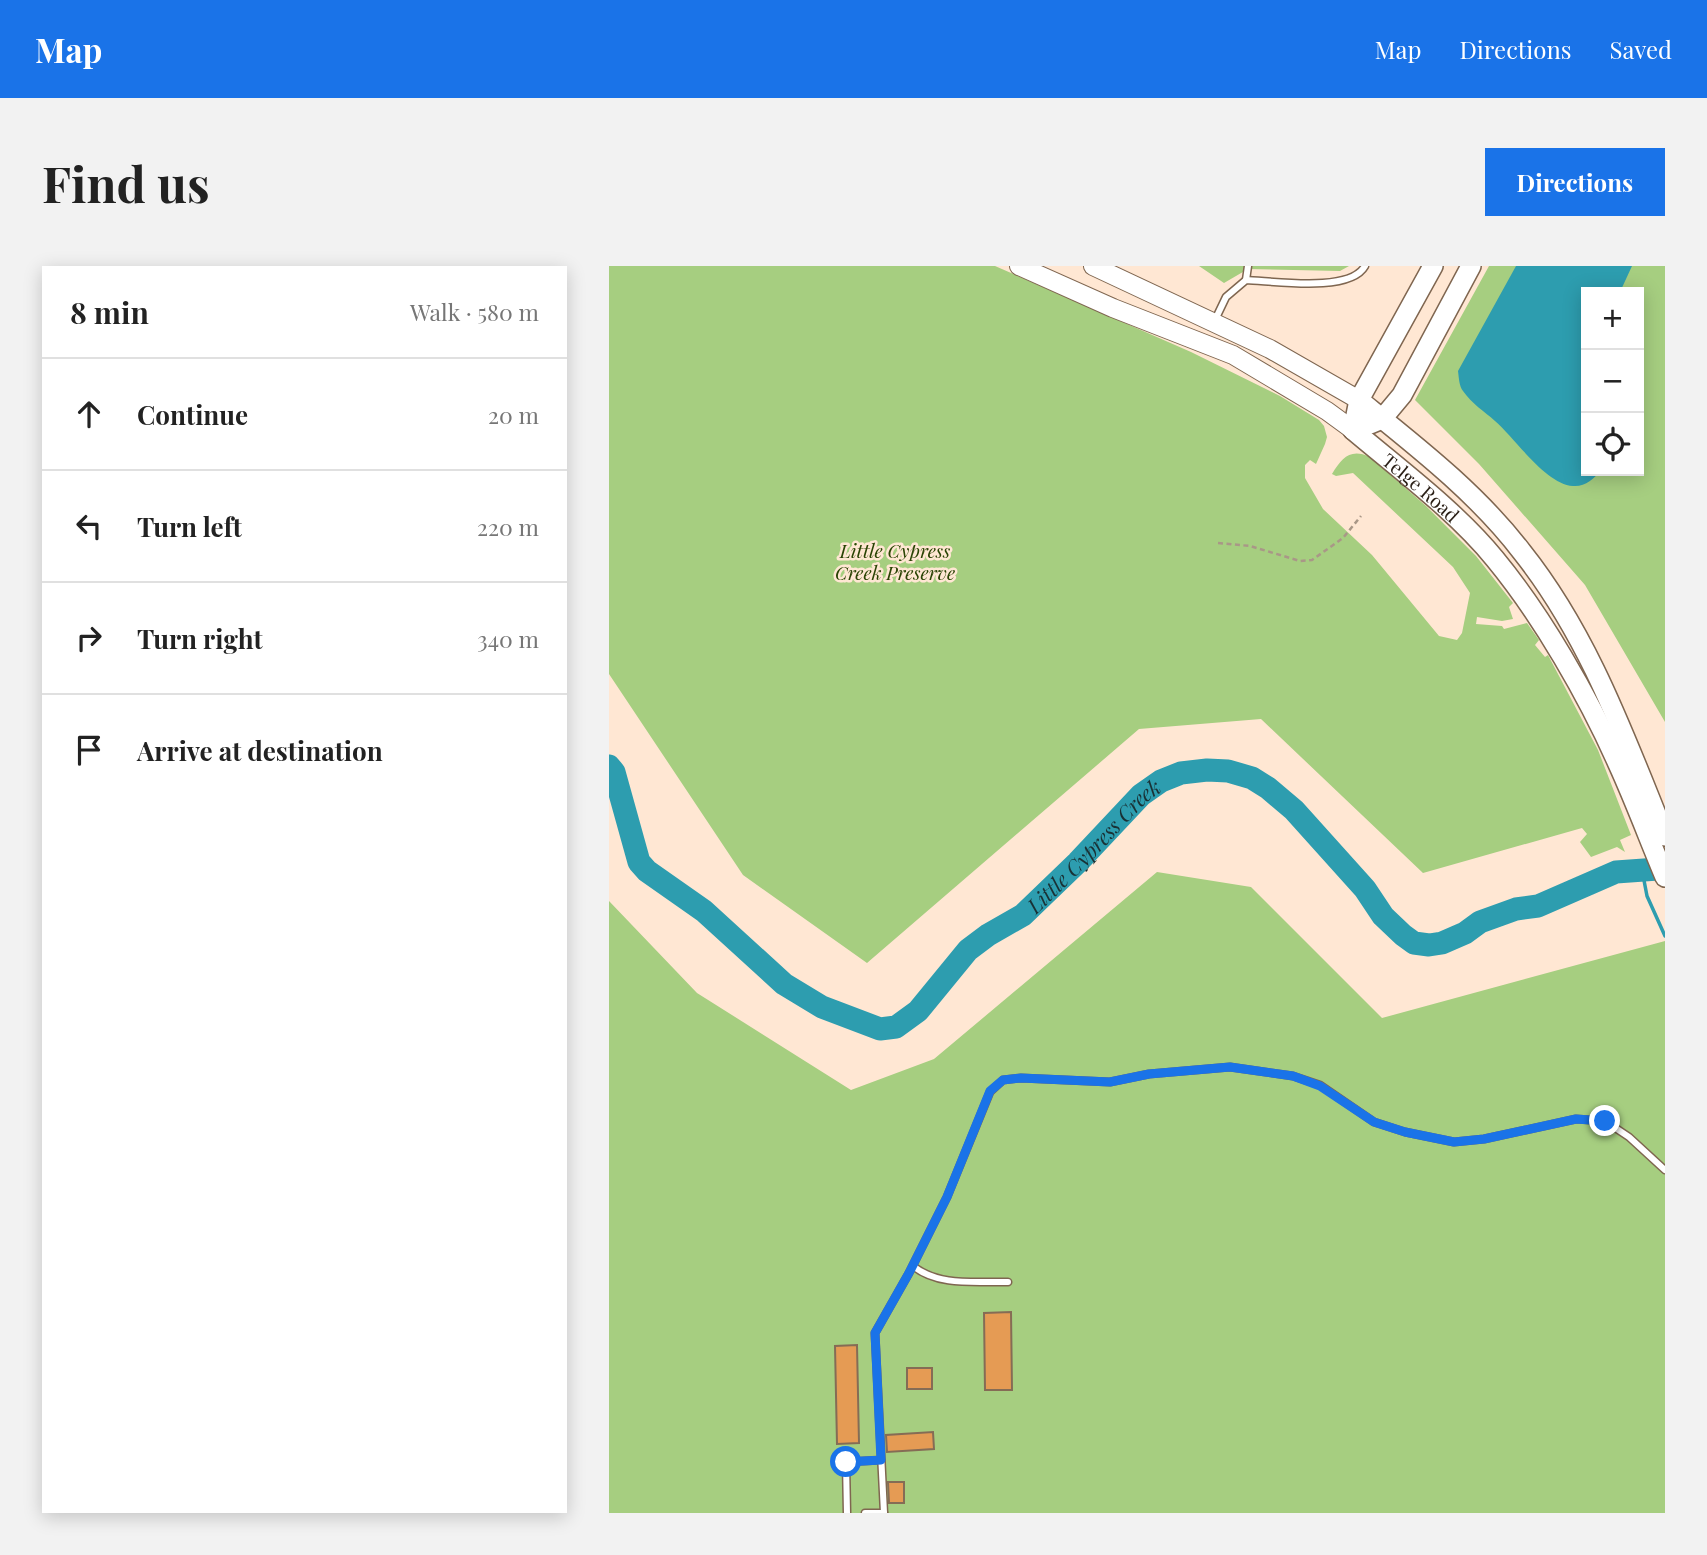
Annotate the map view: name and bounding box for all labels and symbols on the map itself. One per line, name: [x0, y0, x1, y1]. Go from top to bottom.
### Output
street label: Telge Road: [1377, 447, 1465, 527]
park label: Little Cypress Creek Preserve: [835, 537, 955, 585]
water label: Little Cypress Creek: [1019, 772, 1166, 919]
route end: [1589, 1105, 1620, 1136]
route start: [830, 1446, 861, 1477]

